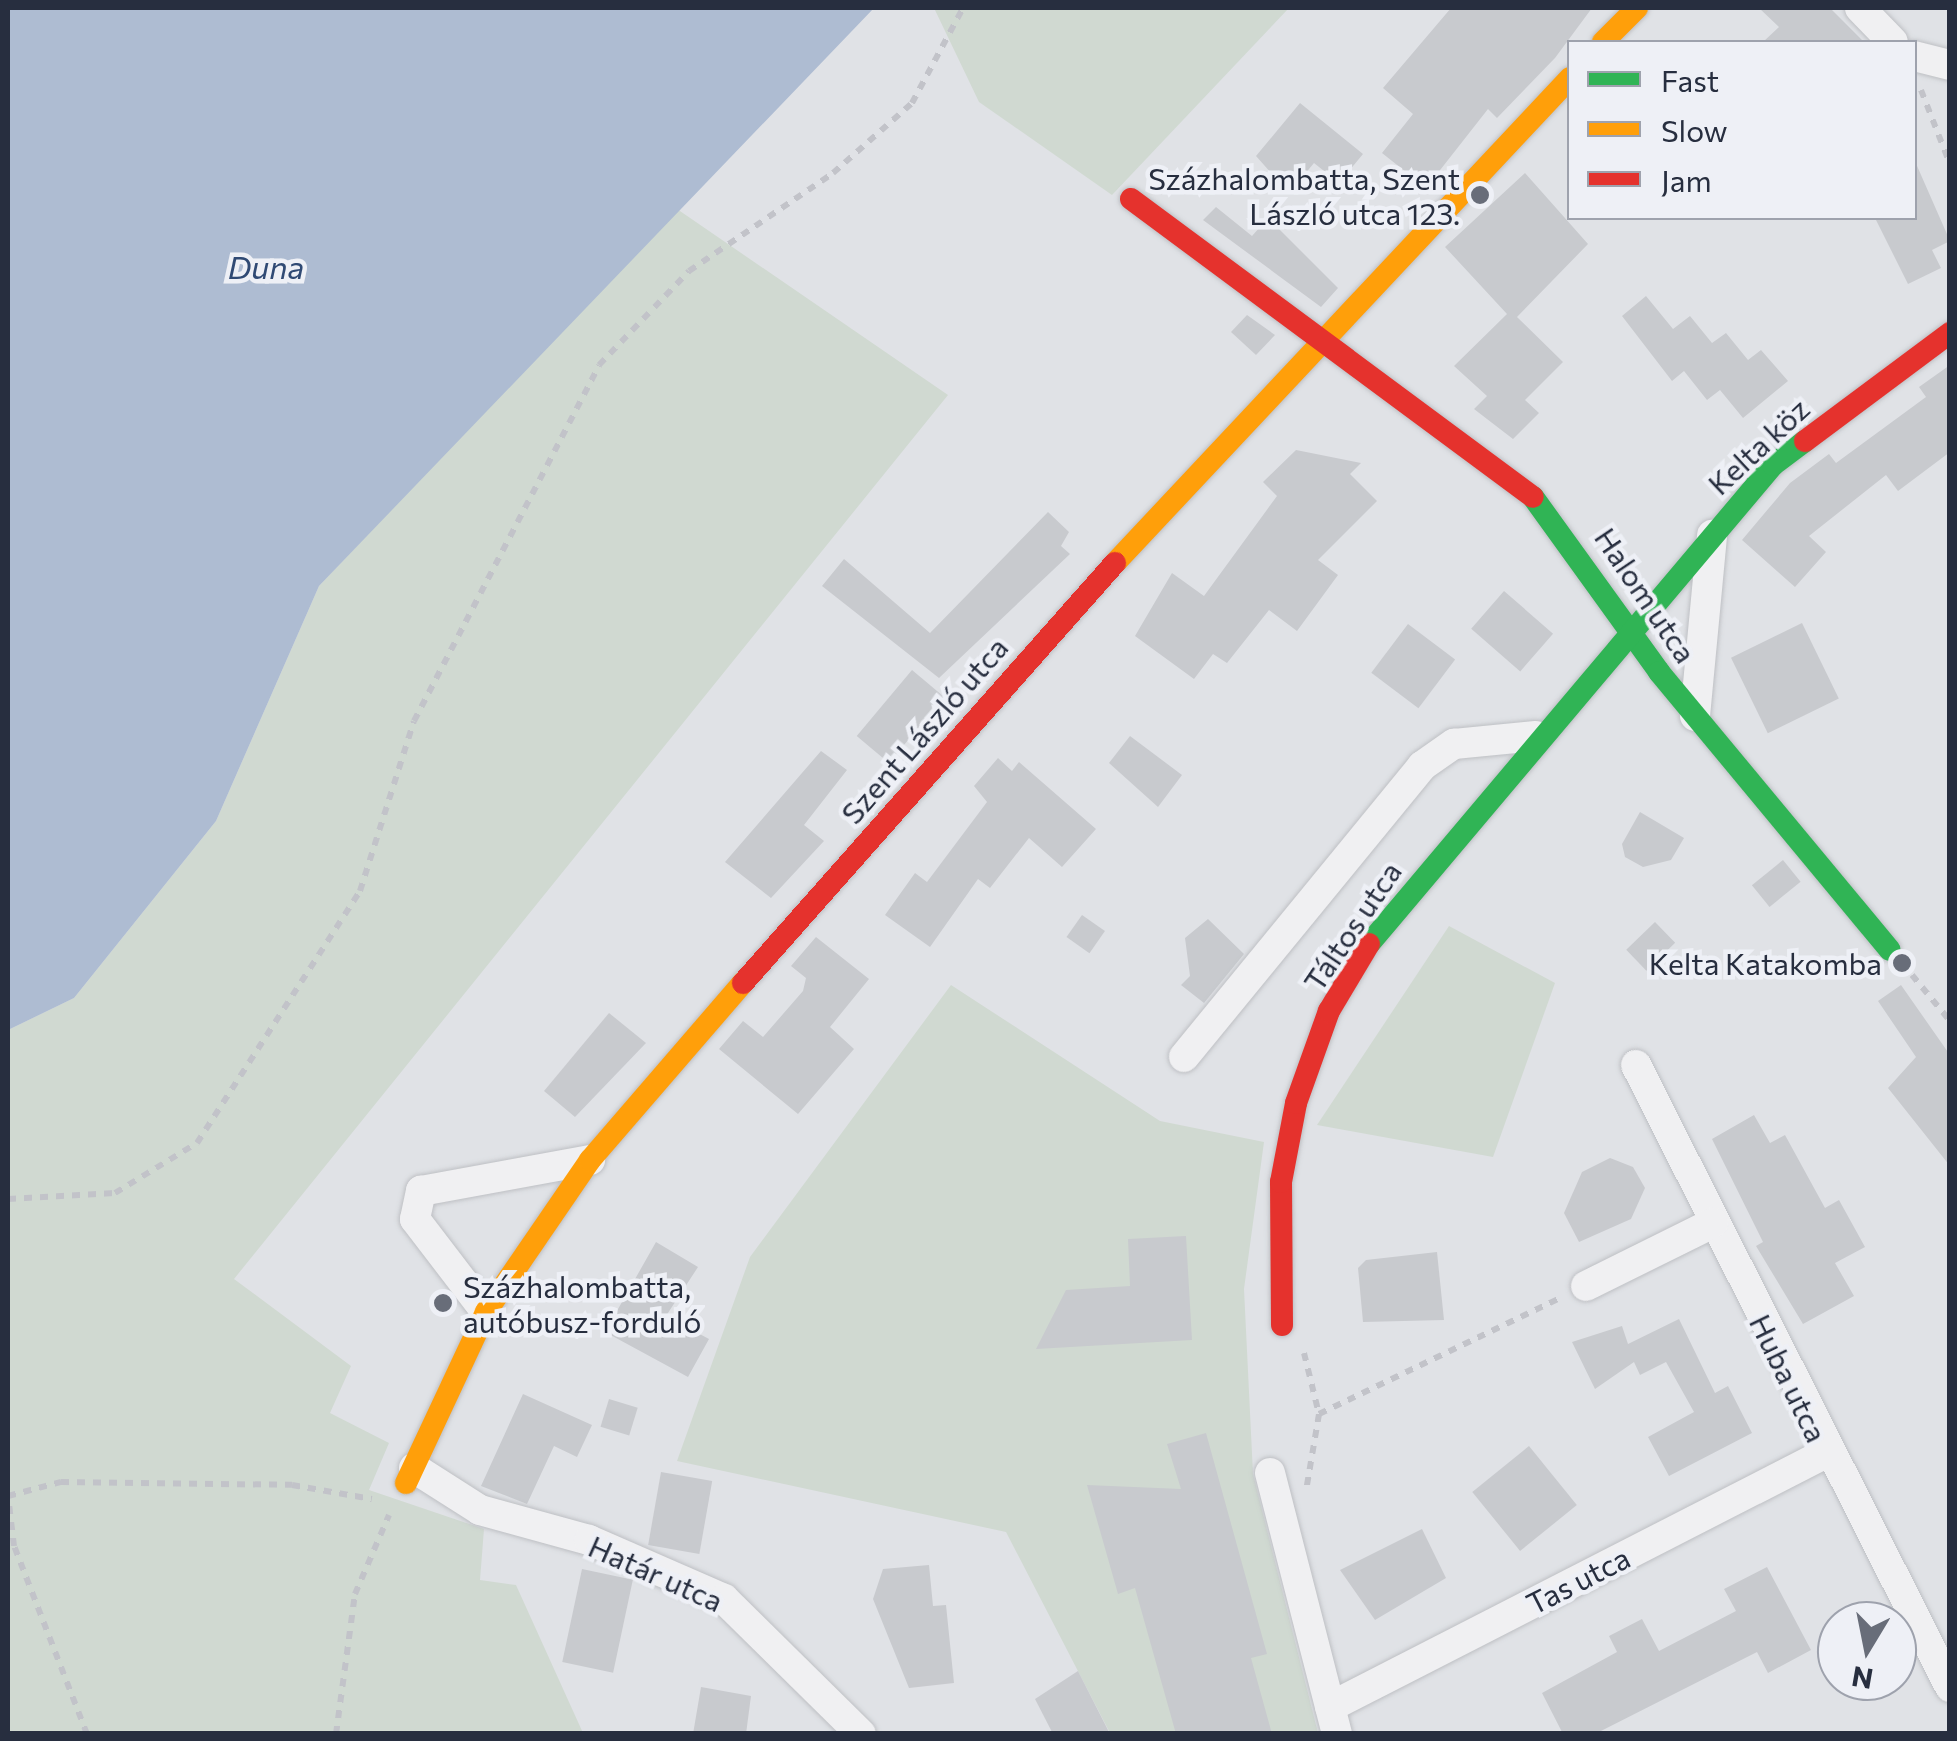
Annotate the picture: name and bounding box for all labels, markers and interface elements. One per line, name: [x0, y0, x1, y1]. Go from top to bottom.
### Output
legend: [1567, 40, 1917, 220]
text: Fast: [1661, 61, 1719, 98]
text: Slow: [1661, 111, 1728, 148]
place label: Százhalombatta, Szent László utca 123.: [1148, 160, 1460, 230]
text: Jam: [1661, 161, 1712, 198]
marker: Százhalombatta, Szent László utca 123.: [1469, 184, 1491, 206]
water label: Duna: [228, 247, 304, 285]
street label: Kelta köz: [1700, 390, 1816, 502]
street label: Halom utca: [1588, 521, 1704, 669]
street label: Szent László utca: [833, 629, 1015, 831]
street label: Táltos utca: [1296, 854, 1408, 998]
place label: Kelta Katakomba: [1649, 945, 1882, 981]
marker: Kelta Katakomba: [1891, 952, 1913, 974]
place label: Százhalombatta, autóbusz-forduló: [463, 1268, 701, 1338]
marker: Százhalombatta, autóbusz-forduló: [432, 1292, 454, 1314]
street label: Huba utca: [1743, 1308, 1835, 1448]
street label: Határ utca: [583, 1527, 729, 1619]
street label: Tas utca: [1520, 1539, 1636, 1621]
north arrow: [1817, 1601, 1917, 1701]
text: N: [1849, 1660, 1875, 1697]

